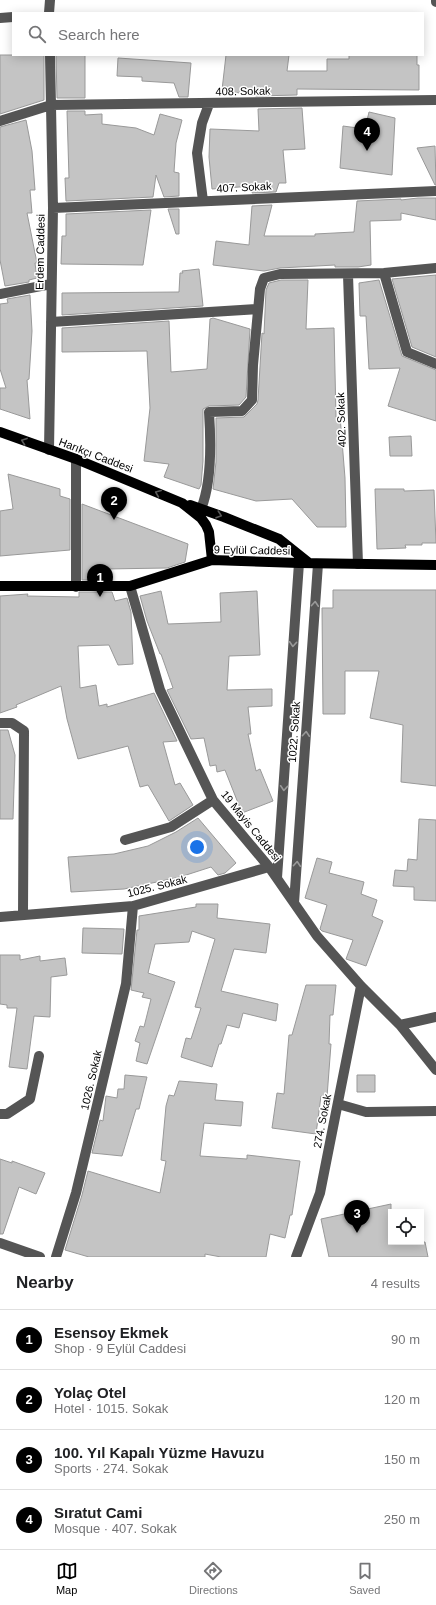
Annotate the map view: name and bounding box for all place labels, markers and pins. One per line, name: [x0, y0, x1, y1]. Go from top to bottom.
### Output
pin: 4: [354, 118, 380, 151]
pin: 2: [101, 487, 127, 520]
pin: 1: [87, 564, 113, 597]
pin: 3: [344, 1200, 370, 1233]

